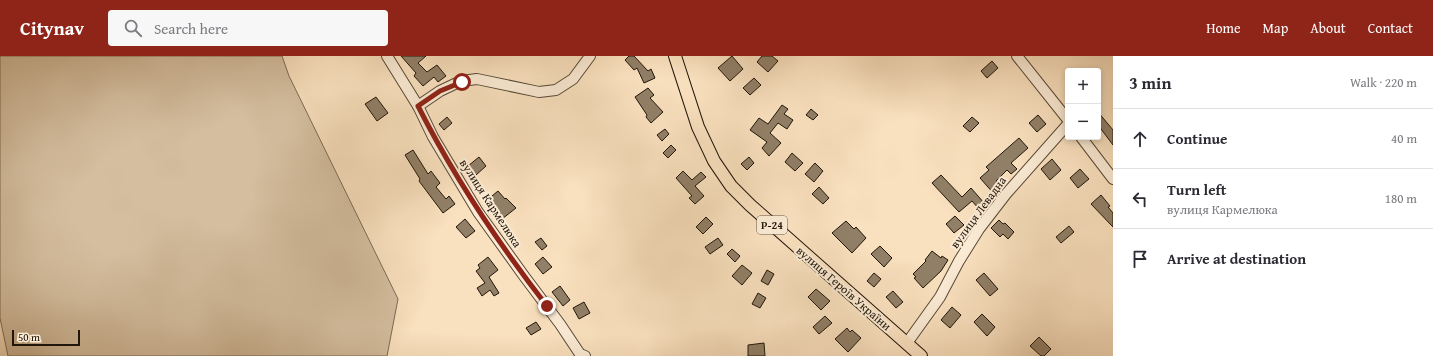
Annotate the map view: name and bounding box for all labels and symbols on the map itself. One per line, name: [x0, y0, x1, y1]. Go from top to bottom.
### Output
route start: [453, 73, 471, 91]
street label: вулиця Кармелюка: [456, 155, 526, 251]
street label: вулиця Левадна: [946, 172, 1010, 251]
road number: Р-24: [757, 216, 787, 234]
street label: вулиця Героїв України: [793, 242, 895, 334]
route end: [538, 297, 556, 315]
scale bar: [12, 328, 80, 347]

